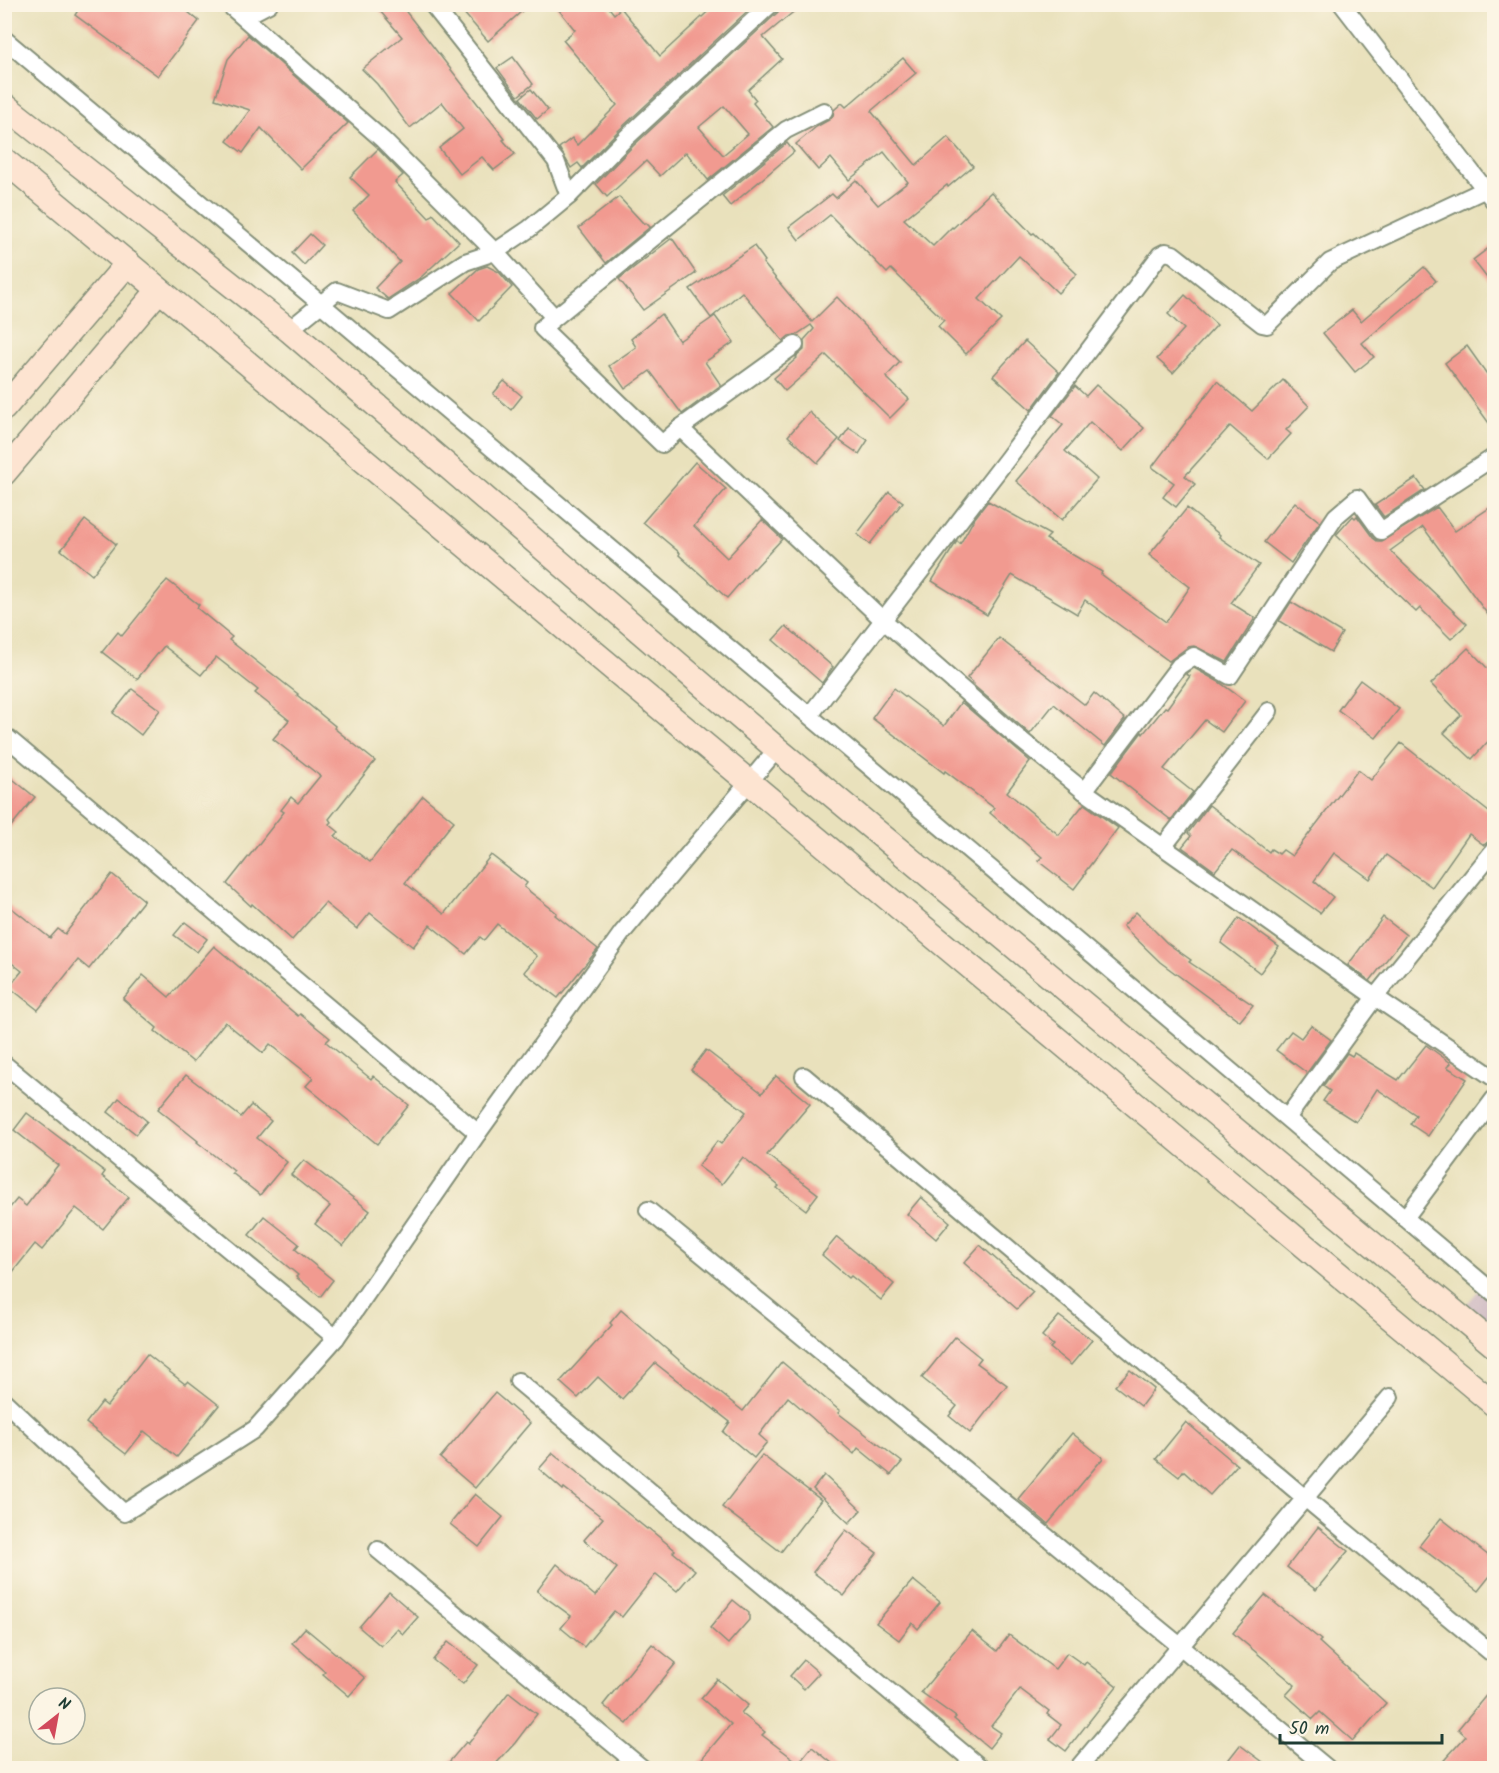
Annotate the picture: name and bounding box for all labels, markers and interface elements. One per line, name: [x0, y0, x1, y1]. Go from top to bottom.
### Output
north arrow: [27, 1686, 87, 1746]
text: N: [53, 1691, 75, 1718]
scale bar: [1280, 1707, 1442, 1745]
text: 50 m: [1289, 1715, 1329, 1744]

